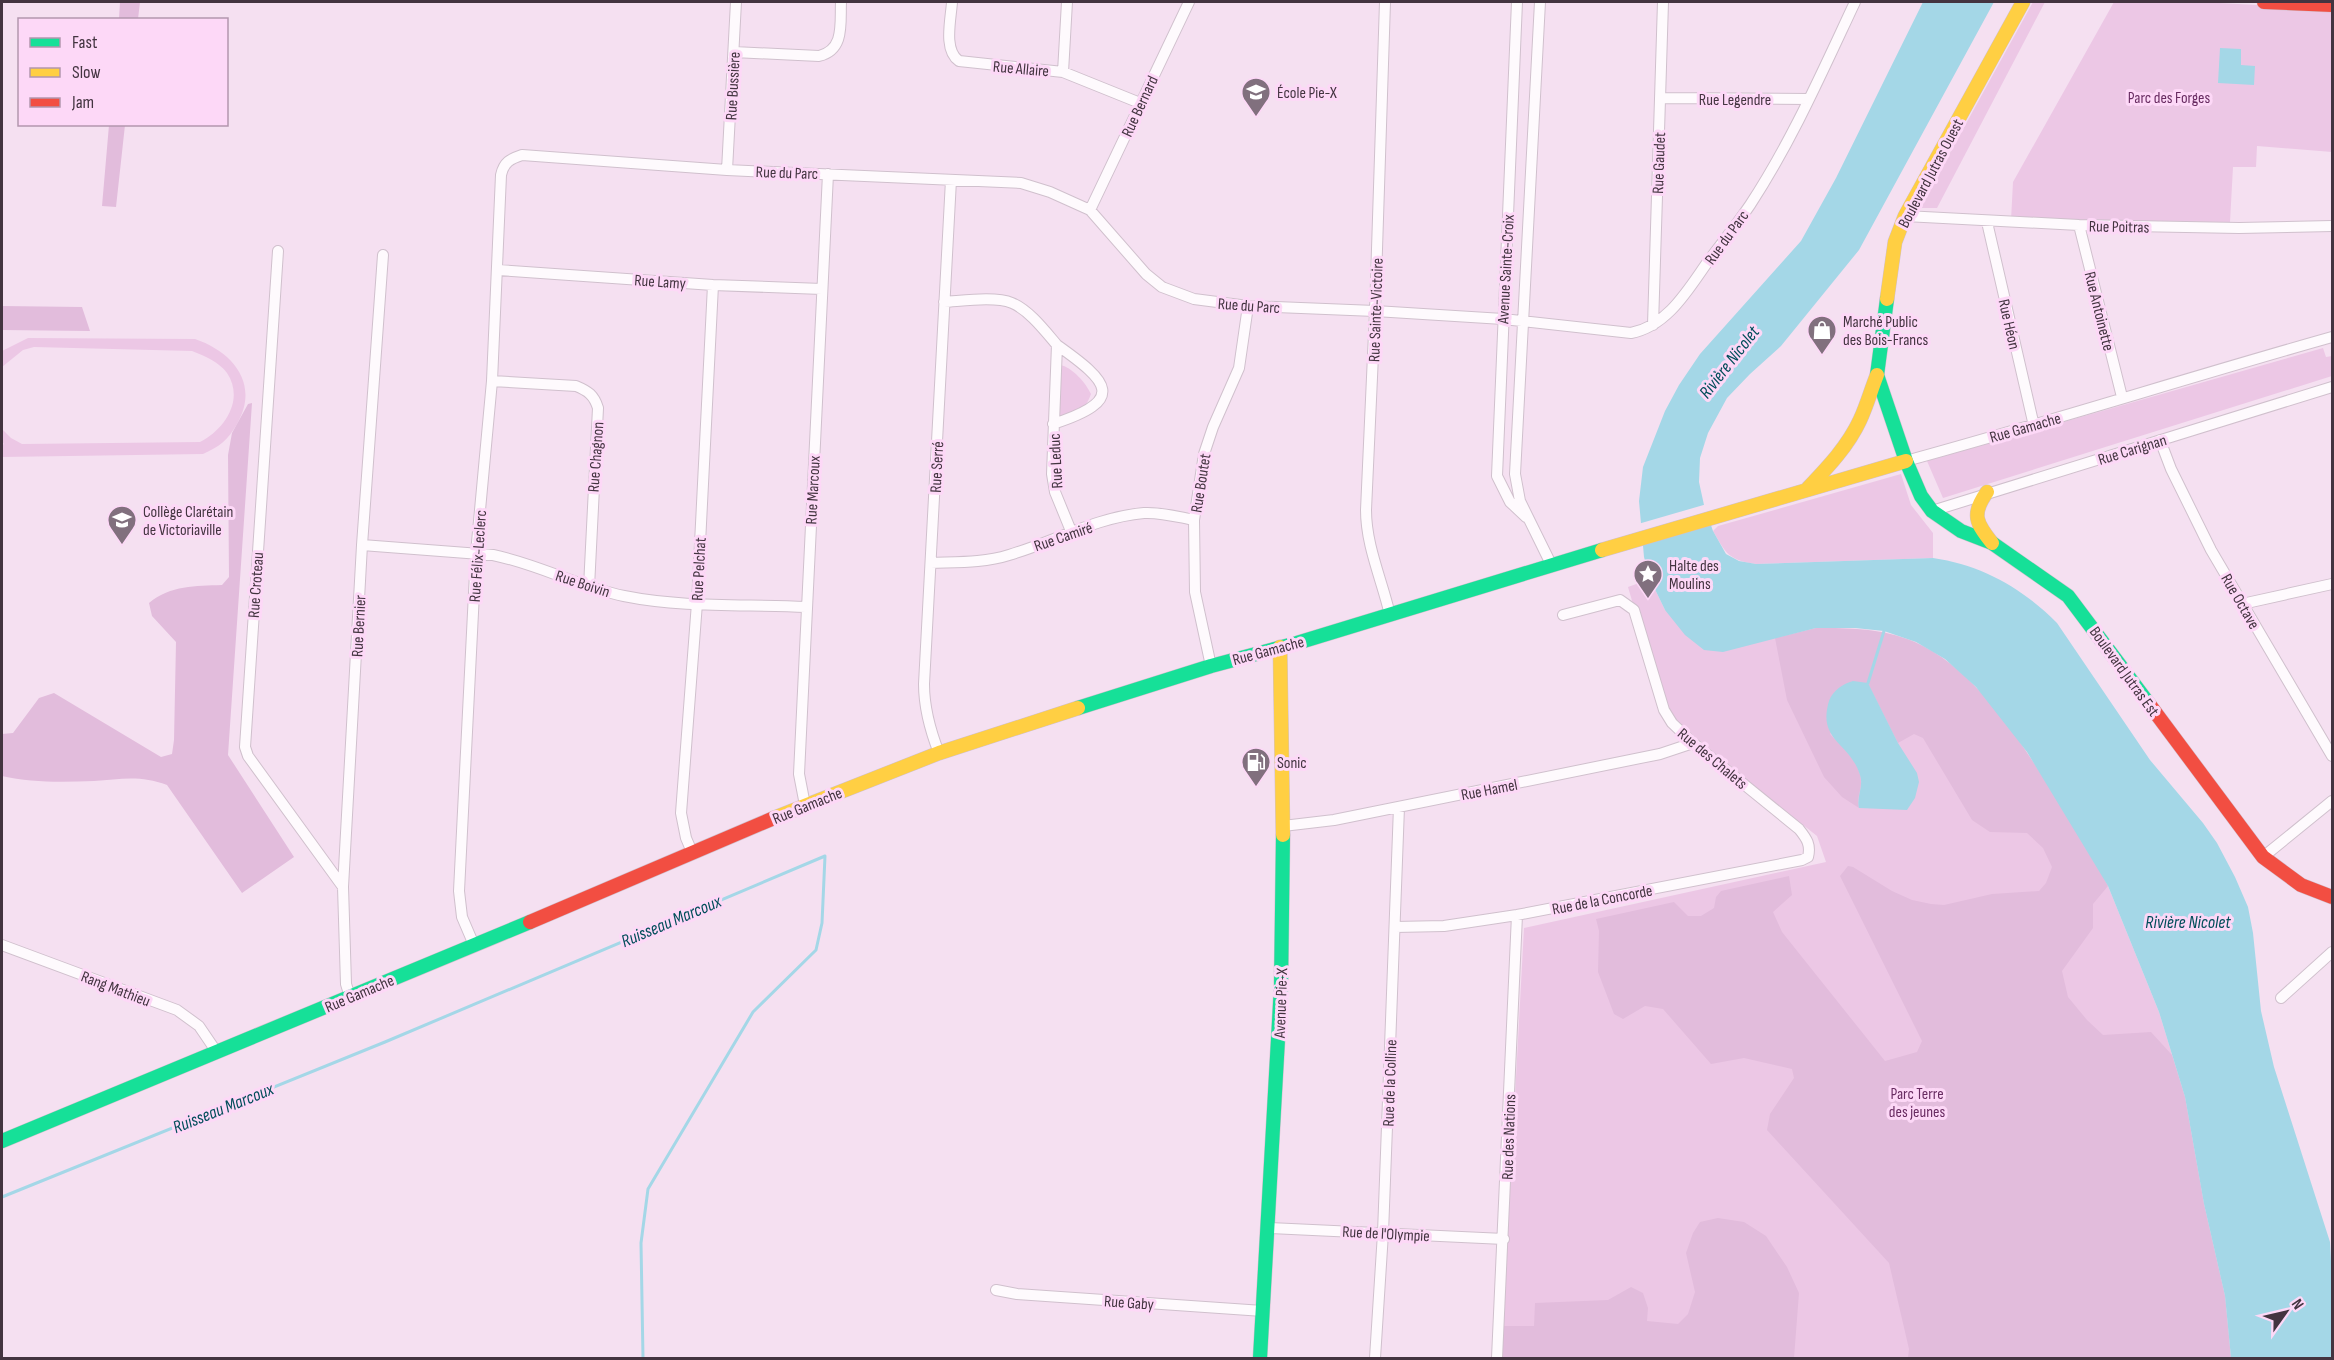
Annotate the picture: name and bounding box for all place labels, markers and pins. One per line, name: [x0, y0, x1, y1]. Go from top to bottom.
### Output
school or university icon: École Pie-X: [1240, 76, 1272, 118]
place label: École Pie-X: [1277, 84, 1337, 103]
place label: Marché Public des Bois-Francs: [1843, 313, 1929, 350]
shop icon: Marché Public des Bois-Francs: [1806, 314, 1838, 356]
place label: Collège Clarétain de Victoriaville: [143, 503, 233, 540]
school or university icon: Collège Clarétain de Victoriaville: [106, 504, 138, 546]
place label: Halte des Moulins: [1669, 557, 1719, 594]
place icon: Halte des Moulins: [1632, 558, 1664, 600]
fuel station icon: Sonic: [1240, 746, 1272, 788]
place label: Sonic: [1277, 754, 1307, 773]

